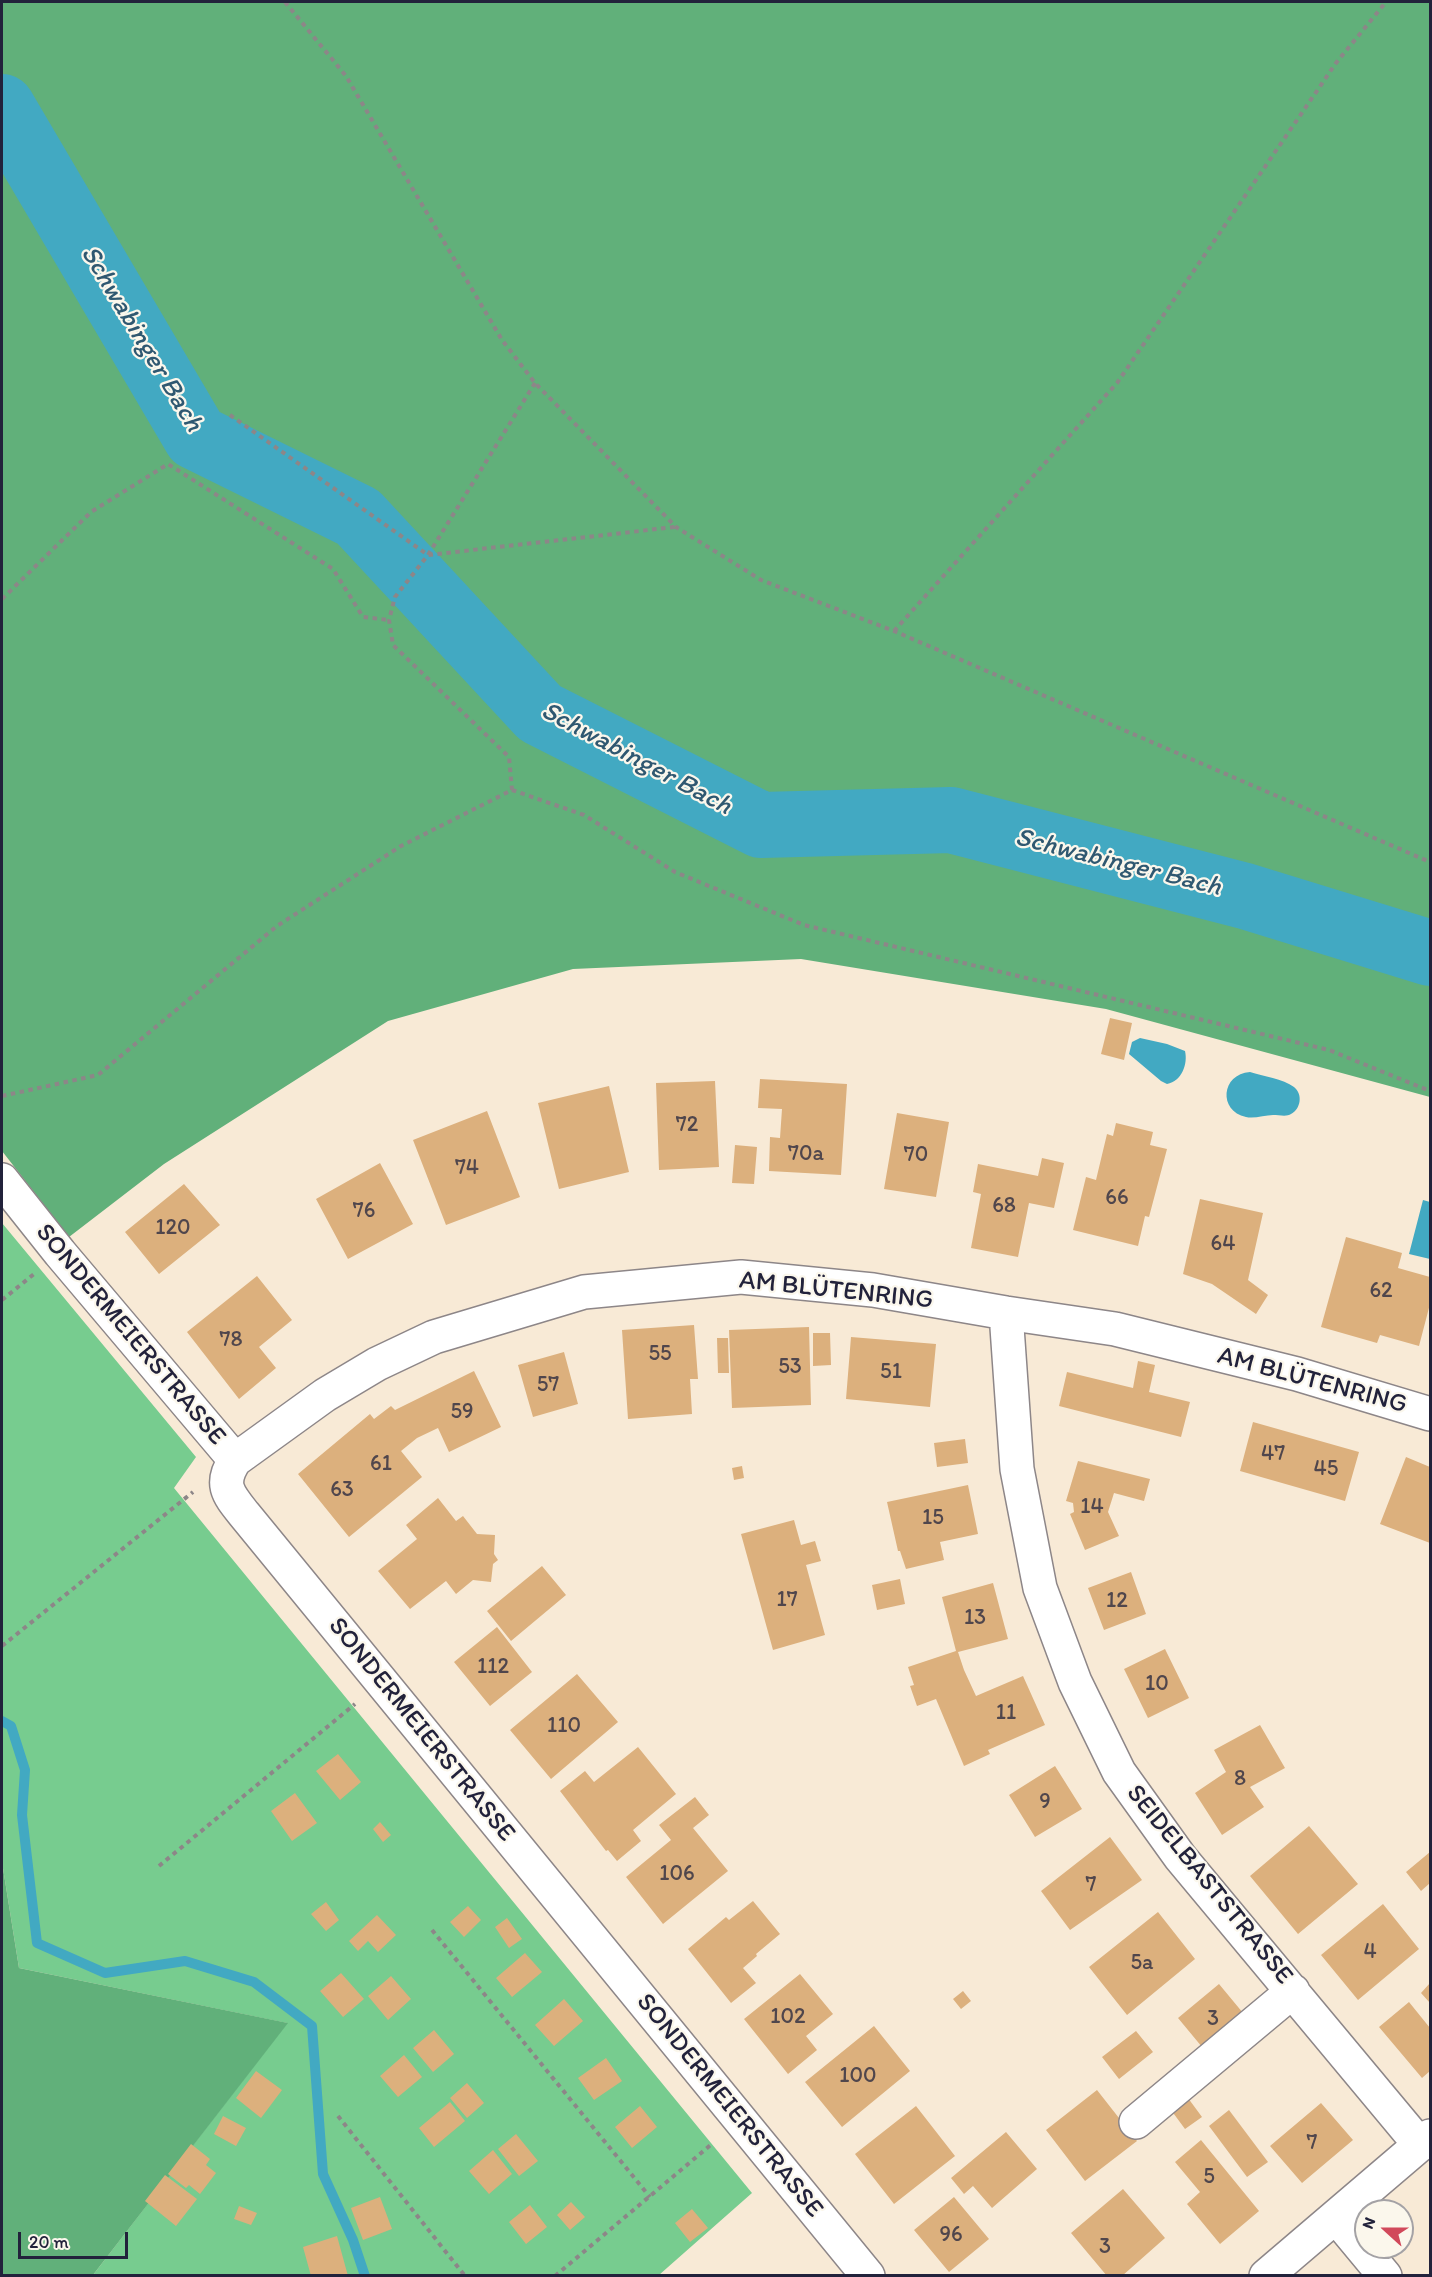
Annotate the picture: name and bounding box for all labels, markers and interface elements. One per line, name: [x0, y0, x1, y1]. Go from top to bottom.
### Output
water label: Schwabinger Bach: [73, 240, 209, 438]
water label: Schwabinger Bach: [535, 695, 737, 823]
water label: Schwabinger Bach: [1012, 822, 1224, 904]
house number: 72: [676, 1112, 698, 1138]
house number: 70a: [788, 1141, 824, 1167]
house number: 70: [904, 1142, 928, 1168]
house number: 74: [455, 1155, 479, 1181]
house number: 66: [1105, 1185, 1129, 1211]
house number: 68: [992, 1193, 1016, 1219]
house number: 76: [353, 1198, 375, 1224]
house number: 120: [155, 1215, 191, 1241]
street label: SONDERMEIERSTRASSE: [28, 1218, 232, 1452]
house number: 64: [1211, 1231, 1235, 1257]
street label: AM BLÜTENRING: [737, 1265, 935, 1317]
house number: 62: [1369, 1278, 1393, 1304]
house number: 78: [220, 1327, 242, 1353]
house number: 55: [648, 1341, 672, 1367]
street label: AM BLÜTENRING: [1214, 1341, 1410, 1421]
house number: 53: [778, 1354, 802, 1380]
house number: 51: [880, 1359, 902, 1385]
house number: 57: [537, 1372, 559, 1398]
house number: 59: [450, 1399, 474, 1425]
house number: 47: [1261, 1441, 1285, 1467]
house number: 61: [370, 1451, 392, 1477]
house number: 45: [1314, 1456, 1338, 1482]
house number: 63: [330, 1477, 354, 1503]
house number: 14: [1080, 1494, 1104, 1520]
house number: 15: [922, 1505, 944, 1531]
house number: 17: [776, 1587, 798, 1613]
house number: 12: [1106, 1588, 1128, 1614]
house number: 13: [964, 1605, 986, 1631]
street label: SONDERMEIERSTRASSE: [321, 1612, 521, 1848]
house number: 112: [477, 1654, 509, 1680]
house number: 10: [1145, 1671, 1169, 1697]
house number: 11: [996, 1700, 1016, 1726]
house number: 110: [547, 1713, 581, 1739]
house number: 8: [1234, 1766, 1246, 1792]
street label: SEIDELBASTSTRASSE: [1119, 1779, 1299, 1991]
house number: 9: [1039, 1789, 1051, 1815]
house number: 106: [659, 1861, 695, 1887]
house number: 7: [1086, 1872, 1096, 1898]
house number: 4: [1363, 1939, 1377, 1965]
house number: 5a: [1130, 1950, 1154, 1976]
street label: SONDERMEIERSTRASSE: [629, 1988, 829, 2224]
house number: 102: [770, 2004, 806, 2030]
house number: 3: [1207, 2006, 1219, 2032]
house number: 100: [839, 2063, 877, 2089]
house number: 7: [1307, 2130, 1317, 2156]
house number: 5: [1203, 2164, 1215, 2190]
north arrow: [1354, 2199, 1414, 2259]
text: N: [1358, 2215, 1379, 2232]
scale bar: [21, 2220, 130, 2258]
house number: 96: [939, 2222, 963, 2248]
text: 20 m: [29, 2231, 69, 2253]
house number: 3: [1099, 2234, 1111, 2260]

